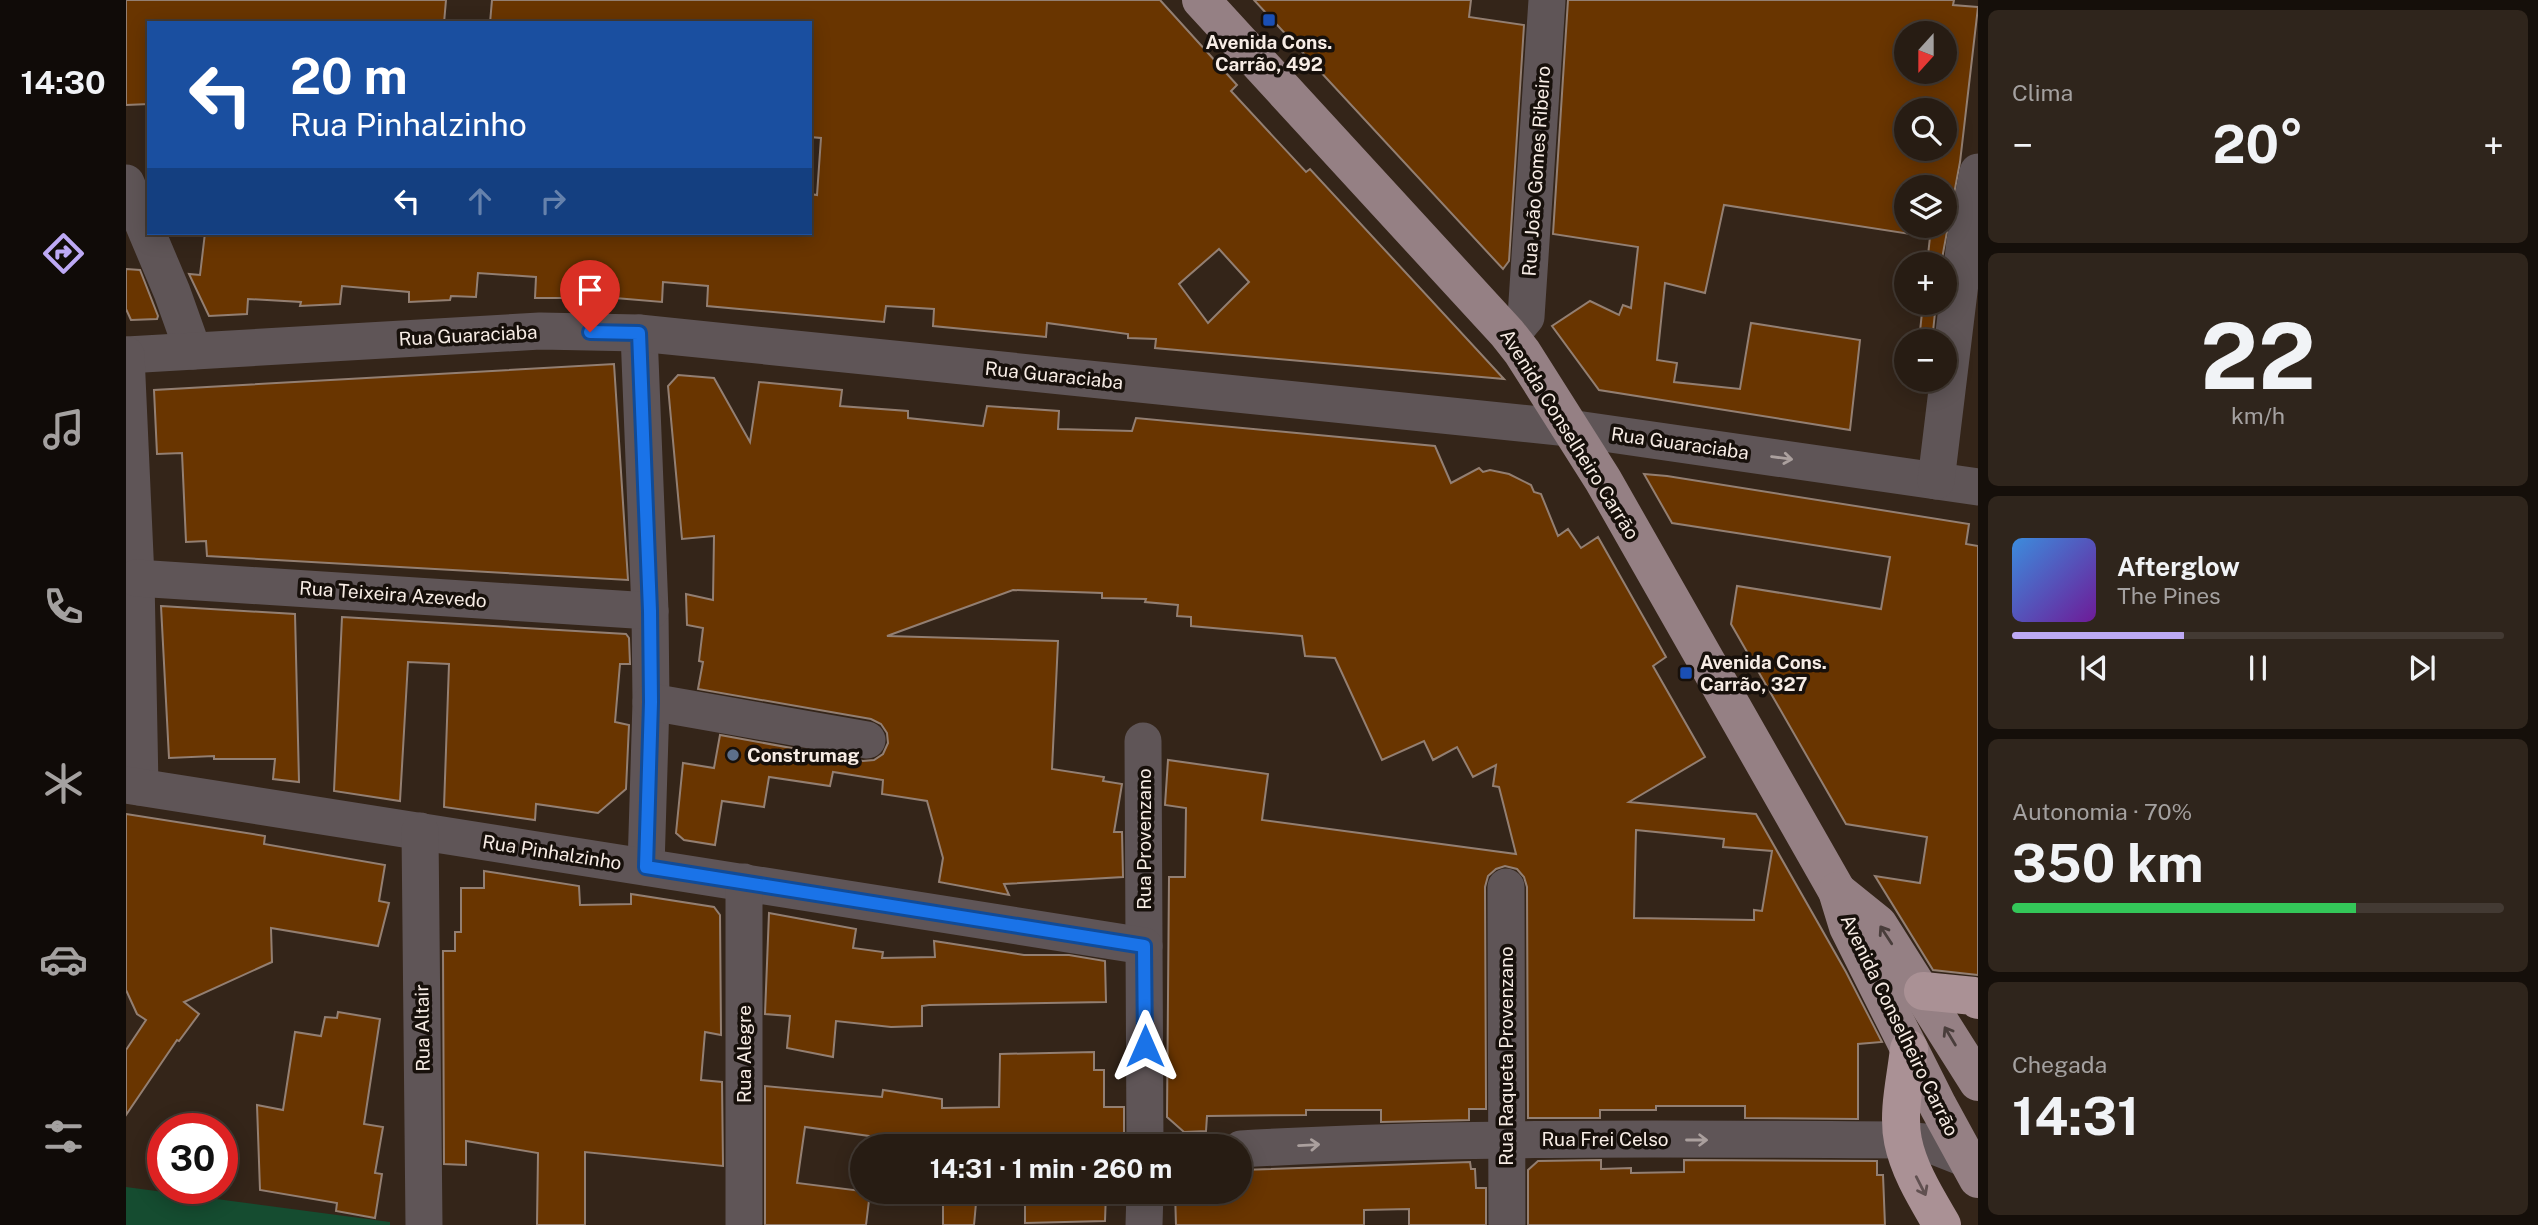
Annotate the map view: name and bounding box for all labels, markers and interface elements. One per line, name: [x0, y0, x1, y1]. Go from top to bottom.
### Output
marker: Avenida Cons. Carrão, 492: [1261, 12, 1277, 28]
north arrow: [1894, 21, 1956, 84]
map controls: [1894, 21, 1957, 392]
place label: Avenida Cons. Carrão, 492: [1206, 31, 1332, 75]
text: 20 m: [290, 47, 408, 105]
icon: left: [175, 49, 266, 140]
text: 14:30: [20, 64, 106, 101]
street label: Rua João Gomes Ribeiro: [1518, 65, 1554, 277]
text: Clima: [2012, 79, 2073, 106]
button: search: [1894, 98, 1957, 161]
text: Rua Pinhalzinho: [290, 106, 527, 143]
text: 20°: [2212, 114, 2304, 175]
text: −: [2012, 123, 2033, 168]
text: +: [2483, 123, 2504, 168]
button: layers: [1894, 175, 1957, 238]
icon: left: [388, 182, 426, 220]
icon: ahead: [461, 182, 499, 220]
icon: right: [534, 182, 572, 220]
icon: directions: [39, 229, 88, 278]
button: +: [1894, 252, 1957, 315]
pin: [560, 260, 620, 332]
icon: arrive: [571, 271, 609, 309]
text: 22: [2200, 303, 2316, 409]
street label: Rua Guaraciaba: [398, 320, 538, 350]
street label: Avenida Conselheiro Carrão: [1496, 325, 1644, 543]
button: −: [1894, 329, 1957, 392]
street label: Rua Guaraciaba: [984, 357, 1124, 393]
text: km/h: [2231, 402, 2285, 429]
icon: music: [39, 405, 88, 454]
street label: Rua Guaraciaba: [1610, 422, 1750, 464]
one-way arrow: [1770, 452, 1793, 465]
text: Afterglow: [2117, 551, 2240, 582]
street label: Rua Teixeira Azevedo: [299, 576, 487, 612]
icon: phone: [39, 582, 88, 631]
text: The Pines: [2117, 582, 2221, 609]
icon: previous: [2075, 649, 2113, 687]
icon: pause: [2239, 649, 2277, 687]
icon: next: [2403, 649, 2441, 687]
place label: Avenida Cons. Carrão, 327: [1700, 651, 1827, 695]
marker: Avenida Cons. Carrão, 327: [1678, 665, 1694, 681]
place label: Construmag: [747, 744, 860, 766]
marker: Construmag: [725, 747, 741, 763]
icon: climate: [39, 759, 88, 808]
street label: Rua Provenzano: [1133, 768, 1155, 910]
text: Autonomia · 70%: [2012, 798, 2192, 825]
street label: Rua Pinhalzinho: [481, 830, 623, 874]
text: 350 km: [2012, 833, 2204, 894]
street label: Avenida Conselheiro Carrão: [1837, 911, 1963, 1139]
one-way arrow: [1879, 926, 1893, 946]
icon: car: [39, 935, 88, 984]
street label: Rua Raqueta Provenzano: [1495, 946, 1517, 1166]
street label: Rua Altair: [410, 984, 434, 1072]
street label: Rua Alegre: [733, 1005, 755, 1103]
position arrow: [1108, 1009, 1182, 1083]
one-way arrow: [1943, 1027, 1957, 1047]
text: Chegada: [2012, 1051, 2107, 1078]
text: 14:31: [2012, 1086, 2139, 1147]
icon: filters: [39, 1112, 88, 1161]
speed limit sign: 30: [147, 1113, 238, 1204]
street label: Rua Frei Celso: [1541, 1128, 1669, 1150]
one-way arrow: [1685, 1133, 1708, 1147]
one-way arrow: [1297, 1138, 1320, 1151]
text: 14:31 · 1 min · 260 m: [930, 1153, 1172, 1184]
one-way arrow: [1914, 1176, 1928, 1196]

